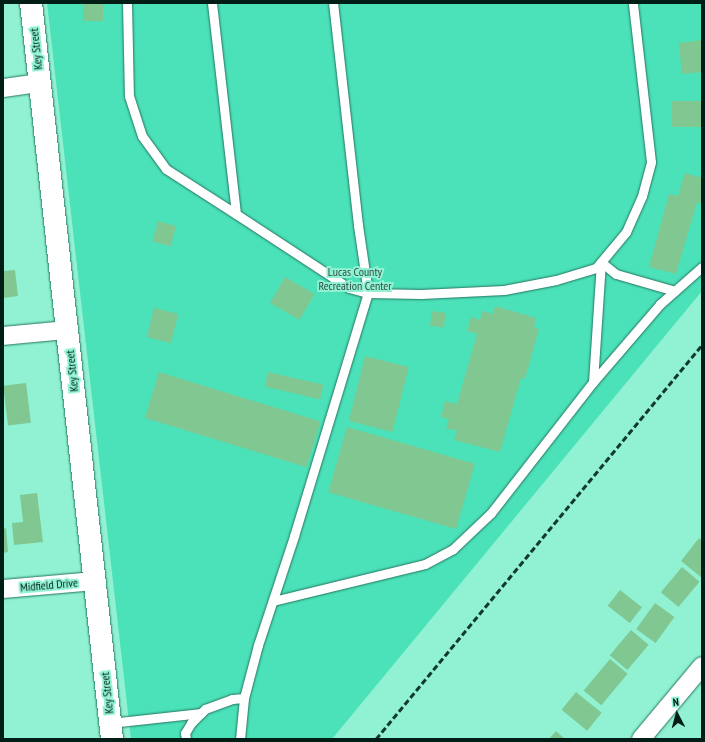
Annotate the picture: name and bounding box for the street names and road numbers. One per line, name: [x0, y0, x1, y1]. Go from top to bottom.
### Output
street label: Key Street: [27, 27, 45, 71]
street label: Key Street: [63, 349, 81, 393]
street label: Midfield Drive: [19, 575, 79, 595]
street label: Key Street: [98, 671, 116, 715]

